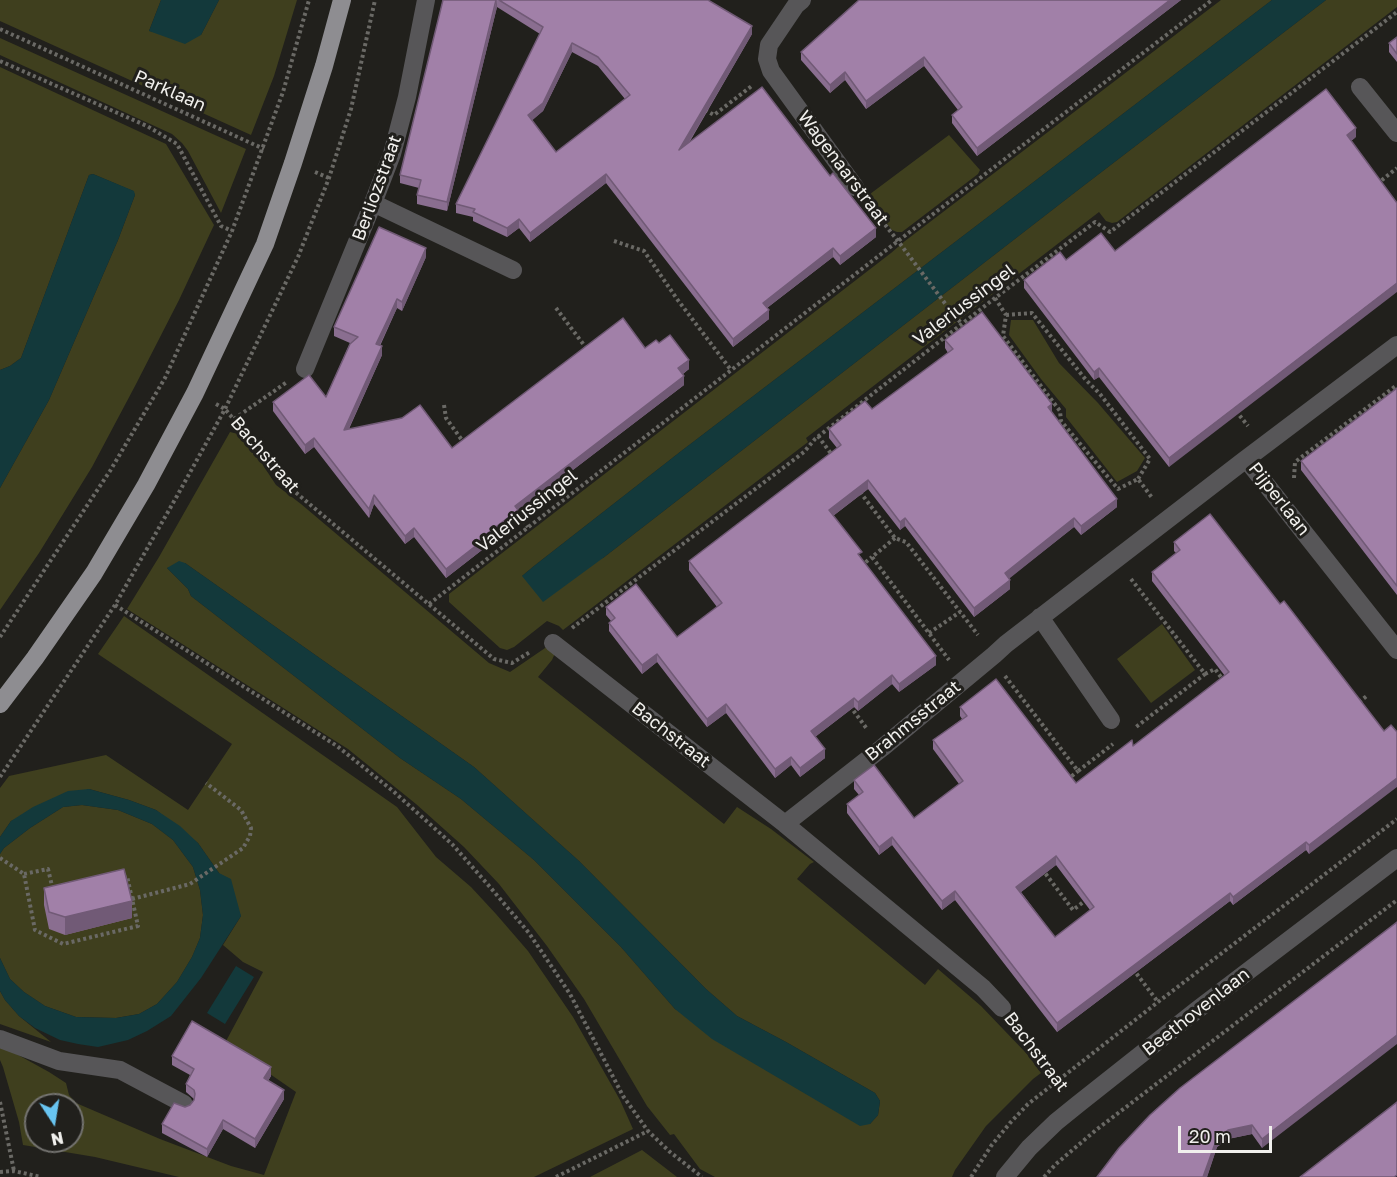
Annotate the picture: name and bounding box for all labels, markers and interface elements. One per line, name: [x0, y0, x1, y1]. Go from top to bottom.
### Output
street label: Parklaan: [131, 66, 209, 116]
street label: Wagenaarstraat: [793, 107, 893, 229]
street label: Berliozstraat: [348, 132, 406, 244]
street label: Valeriussingel: [909, 260, 1019, 350]
street label: Bachstraat: [226, 412, 304, 498]
street label: Pijperlaan: [1244, 458, 1314, 540]
street label: Valeriussingel: [472, 465, 582, 557]
street label: Brahmsstraat: [861, 676, 965, 766]
street label: Bachstraat: [627, 698, 715, 772]
street label: Beethovenlaan: [1138, 963, 1254, 1061]
street label: Bachstraat: [999, 1008, 1073, 1096]
north arrow: [24, 1093, 84, 1153]
scale bar: [1181, 1114, 1276, 1152]
text: 20 m: [1189, 1125, 1231, 1147]
text: N: [49, 1128, 65, 1150]

